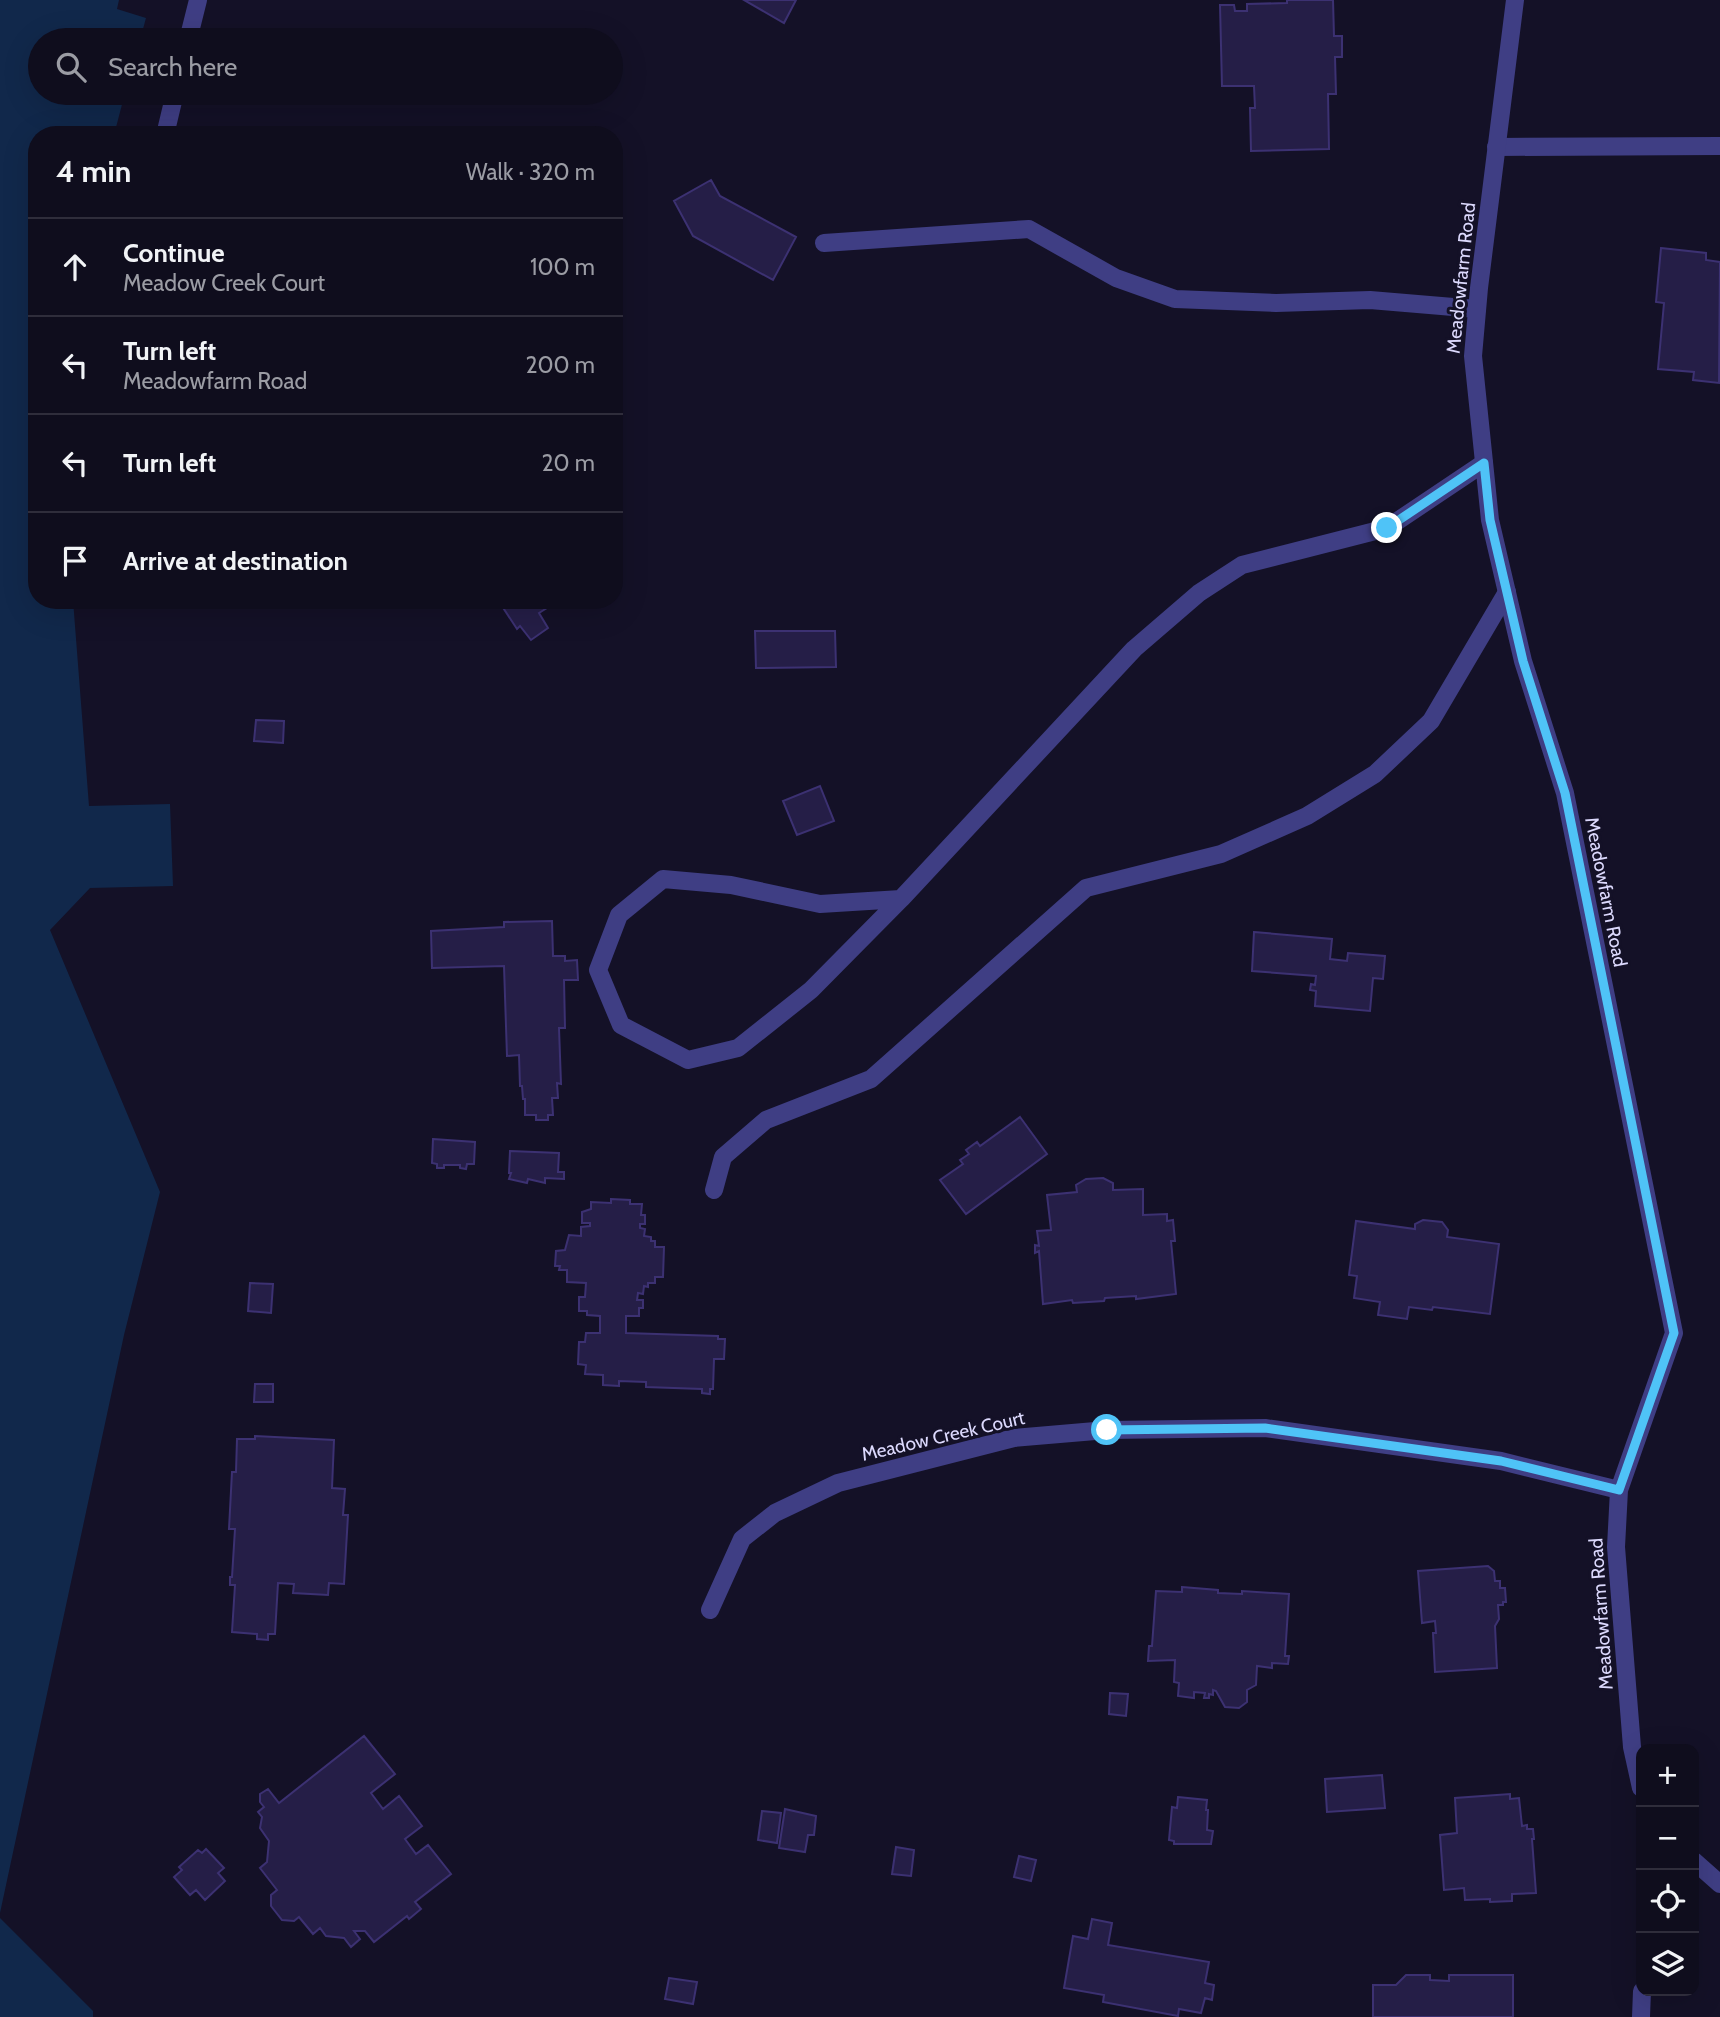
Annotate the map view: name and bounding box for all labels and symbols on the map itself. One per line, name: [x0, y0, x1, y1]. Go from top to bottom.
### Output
street label: Meadowfarm Road: [1442, 201, 1480, 355]
route end: [1371, 512, 1402, 543]
street label: Meadowfarm Road: [1580, 815, 1632, 969]
street label: Meadow Creek Court: [859, 1406, 1027, 1466]
route start: [1091, 1414, 1122, 1445]
street label: Meadowfarm Road: [1584, 1537, 1618, 1691]

